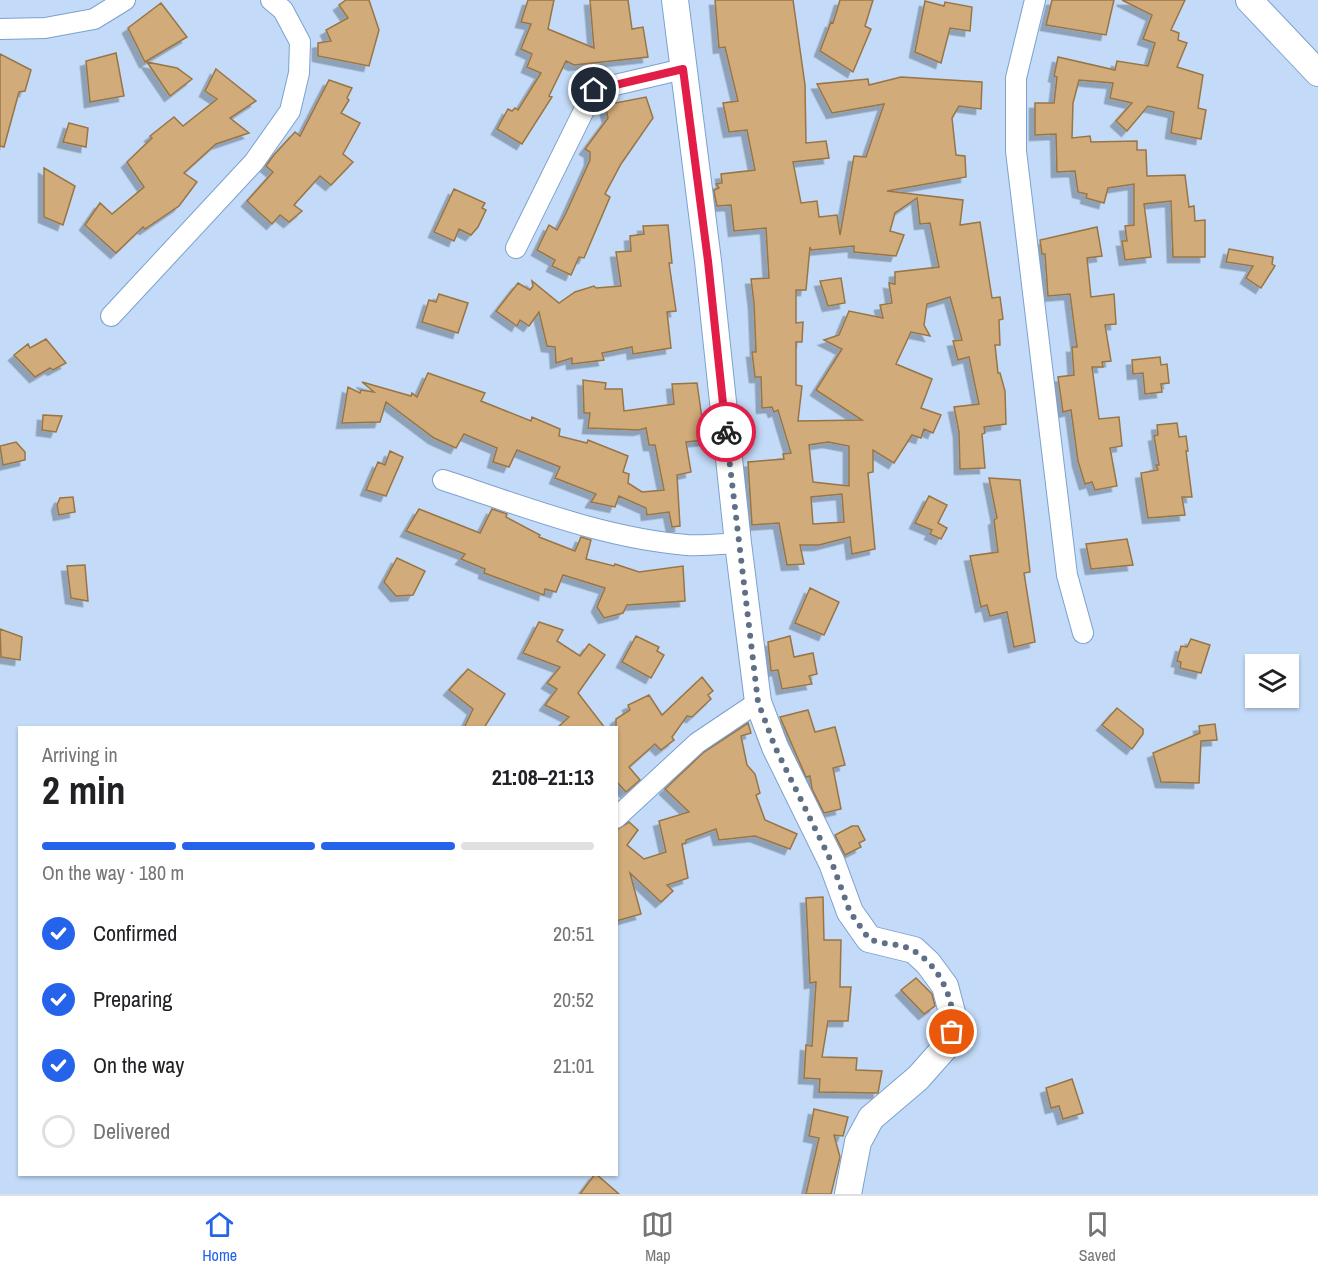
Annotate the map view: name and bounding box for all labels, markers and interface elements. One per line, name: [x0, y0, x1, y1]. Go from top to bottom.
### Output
pin: [568, 64, 619, 115]
icon: home: [577, 73, 610, 106]
courier: [696, 402, 756, 462]
icon: bike: [710, 416, 743, 449]
map controls: [1245, 654, 1299, 708]
button: layers: [1245, 654, 1299, 708]
text: Arriving in: [42, 741, 118, 768]
text: 21:08–21:13: [492, 762, 594, 792]
text: 2 min: [42, 764, 126, 816]
text: On the way · 180 m: [42, 859, 184, 886]
icon: check: [42, 917, 75, 950]
text: Confirmed: [93, 918, 177, 948]
text: 20:51: [553, 920, 594, 947]
icon: check: [42, 983, 75, 1016]
text: Preparing: [93, 984, 172, 1014]
text: 20:52: [553, 986, 594, 1013]
pin: [926, 1006, 977, 1057]
icon: bag: [935, 1015, 968, 1048]
icon: check: [42, 1049, 75, 1082]
text: On the way: [93, 1050, 184, 1080]
text: 21:01: [553, 1052, 594, 1079]
text: Delivered: [93, 1116, 170, 1146]
tab: Home: [202, 1208, 237, 1266]
tab: Map: [641, 1208, 674, 1266]
tab: Saved: [1079, 1208, 1116, 1266]

